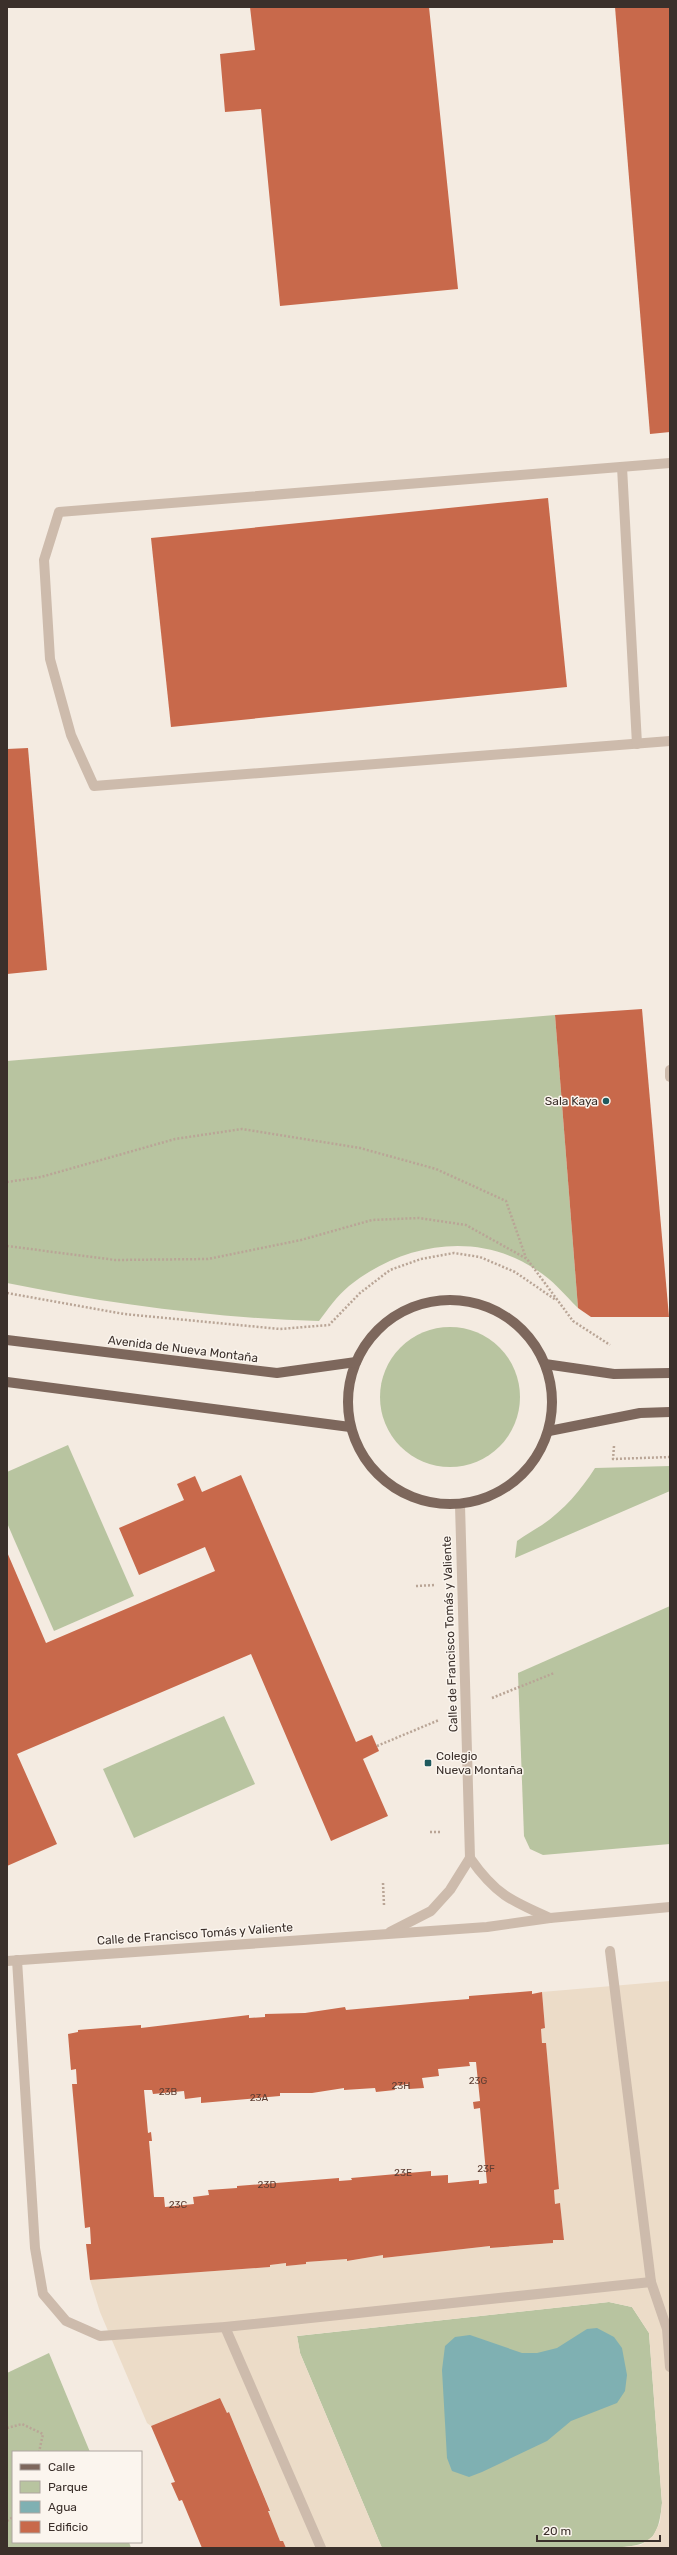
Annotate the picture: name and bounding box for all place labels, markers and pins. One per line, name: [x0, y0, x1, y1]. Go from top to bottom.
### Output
place label: Sala Kaya: [545, 1094, 598, 1108]
marker: Sala Kaya: [601, 1096, 611, 1106]
place label: Colegio Nueva Montaña: [436, 1749, 523, 1777]
marker: Colegio Nueva Montaña: [423, 1758, 433, 1768]

